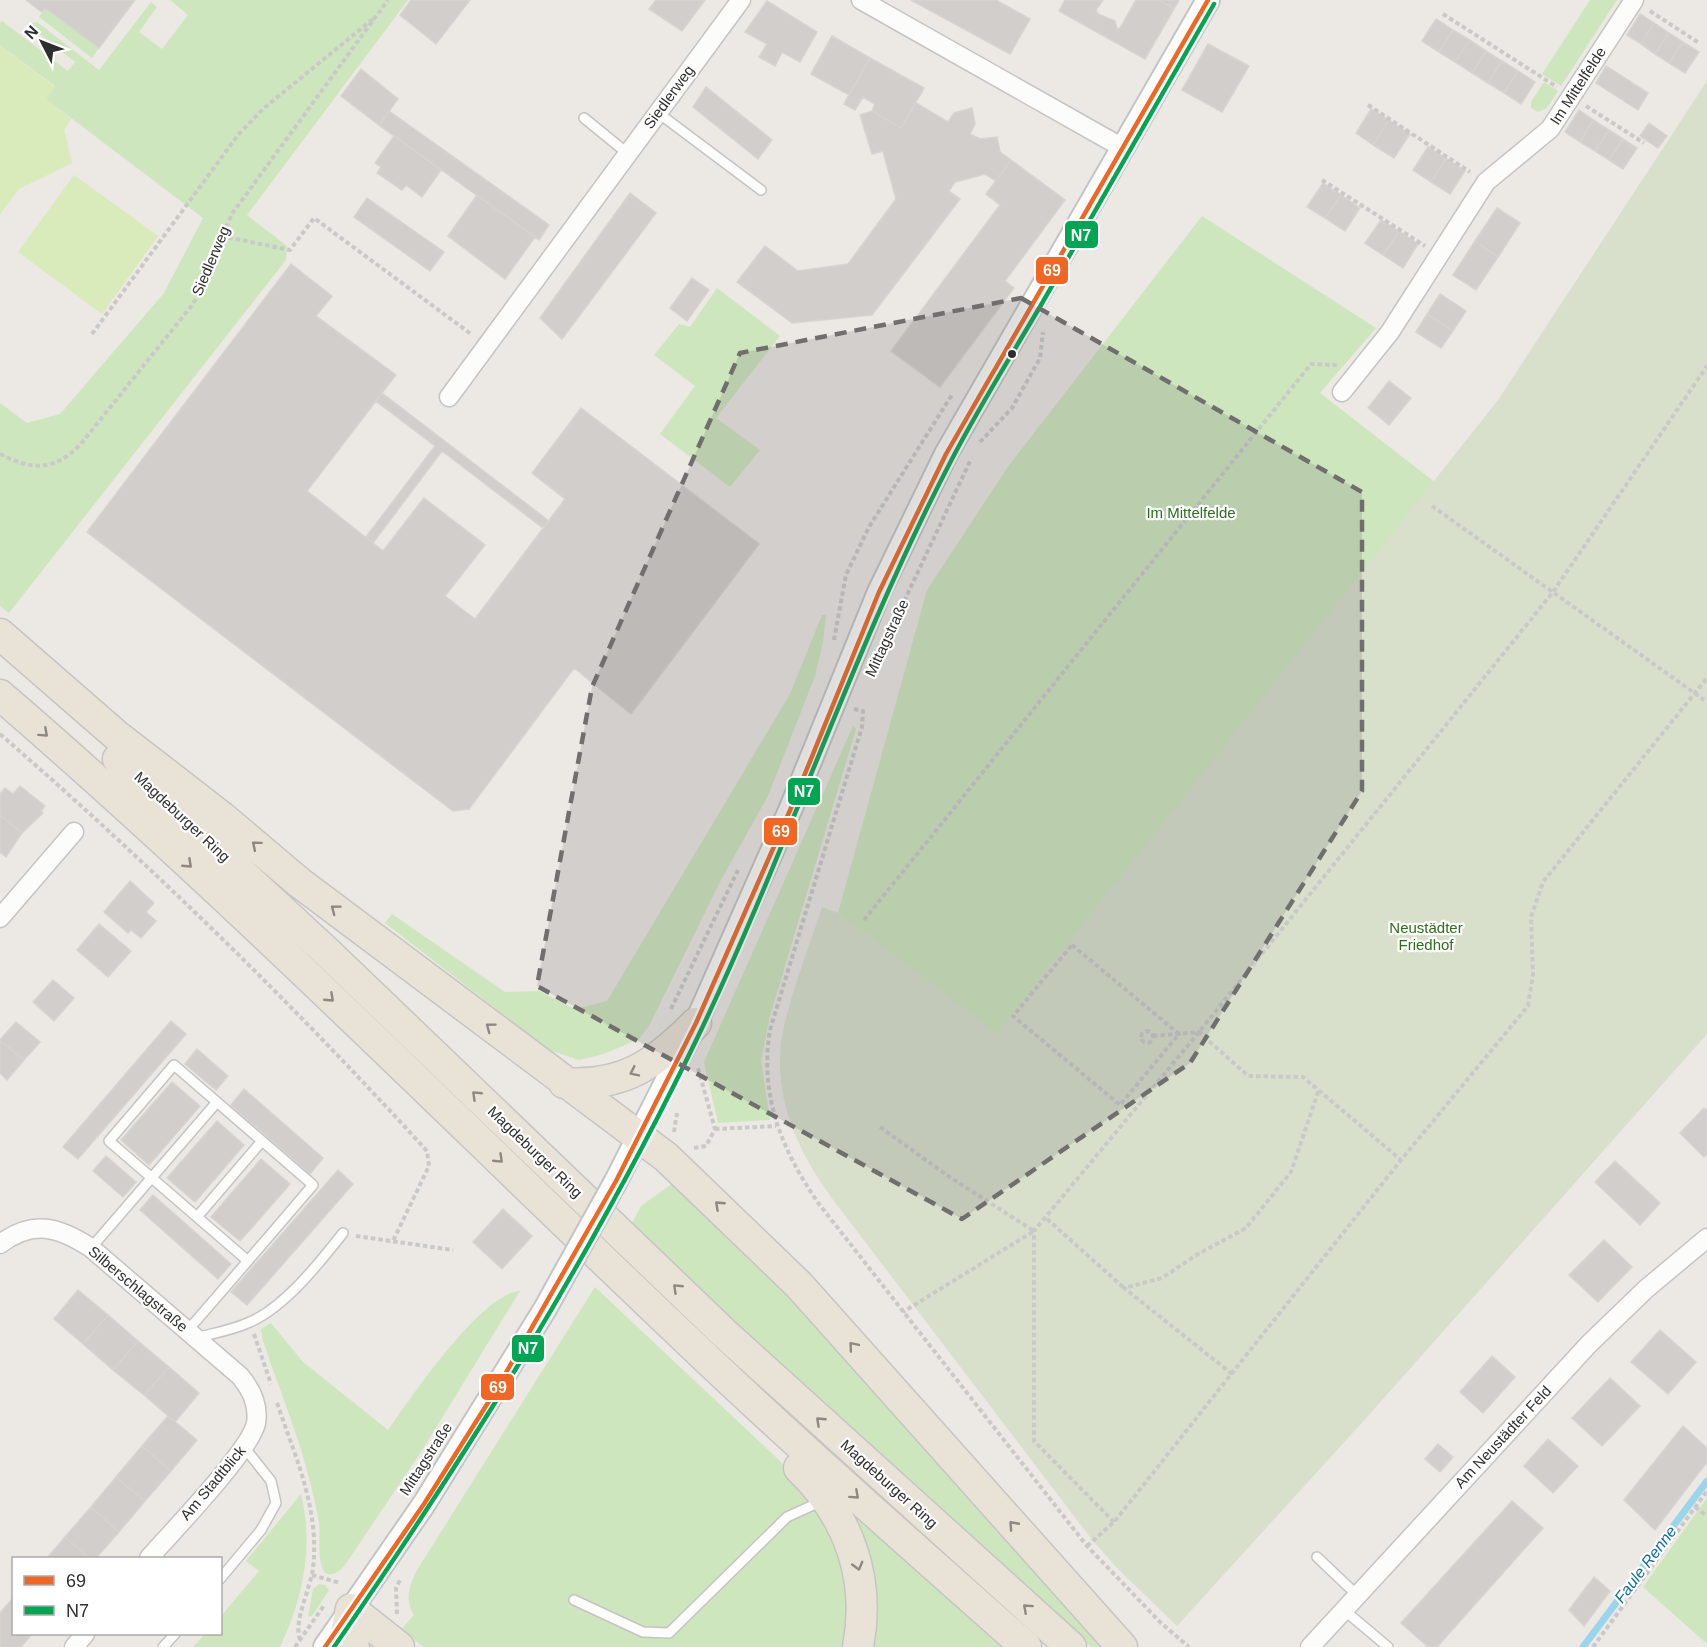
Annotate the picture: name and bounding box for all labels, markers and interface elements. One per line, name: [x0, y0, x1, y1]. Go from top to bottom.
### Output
north arrow: [12, 12, 72, 72]
text: N: [21, 22, 41, 42]
street label: Im Mittelfelde: [1546, 44, 1609, 128]
street label: Siedlerweg: [640, 62, 697, 132]
line badge: N7: [1064, 220, 1099, 249]
street label: Siedlerweg: [188, 223, 233, 298]
text: N7: [1071, 227, 1091, 244]
line badge: 69: [1035, 256, 1069, 285]
text: 69: [1043, 262, 1061, 279]
unlabelled marker: [1006, 348, 1018, 360]
park label: Im Mittelfelde: [1146, 504, 1236, 521]
street label: Mittagstraße: [861, 596, 912, 679]
one-way arrow: [37, 726, 48, 737]
street label: Magdeburger Ring: [131, 768, 234, 865]
line badge: N7: [787, 777, 821, 806]
text: N7: [794, 783, 814, 800]
line badge: 69: [763, 817, 798, 846]
text: 69: [772, 823, 790, 840]
one-way arrow: [252, 842, 263, 853]
one-way arrow: [182, 857, 192, 868]
one-way arrow: [331, 905, 342, 916]
park label: Neustädter Friedhof: [1389, 919, 1463, 953]
one-way arrow: [324, 991, 334, 1002]
one-way arrow: [486, 1024, 497, 1035]
one-way arrow: [630, 1065, 641, 1077]
one-way arrow: [472, 1091, 482, 1102]
street label: Magdeburger Ring: [485, 1102, 586, 1201]
one-way arrow: [491, 1151, 502, 1162]
one-way arrow: [715, 1201, 725, 1212]
street label: Silberschlagstraße: [85, 1242, 191, 1335]
one-way arrow: [674, 1285, 685, 1296]
line badge: N7: [511, 1334, 545, 1363]
text: N7: [518, 1340, 538, 1357]
one-way arrow: [849, 1342, 860, 1353]
line badge: 69: [480, 1373, 515, 1401]
text: 69: [489, 1379, 507, 1396]
street label: Am Neustädter Feld: [1451, 1382, 1554, 1491]
one-way arrow: [816, 1417, 827, 1428]
street label: Mittagstraße: [396, 1419, 455, 1498]
street label: Magdeburger Ring: [837, 1436, 941, 1532]
street label: Am Stadtblick: [177, 1442, 249, 1523]
one-way arrow: [848, 1488, 858, 1499]
one-way arrow: [1009, 1522, 1020, 1532]
water label: Faule Renne: [1611, 1523, 1680, 1606]
legend: [12, 1557, 222, 1635]
one-way arrow: [850, 1561, 863, 1571]
text: 69: [66, 1571, 86, 1591]
text: N7: [66, 1601, 89, 1621]
one-way arrow: [1023, 1604, 1034, 1615]

